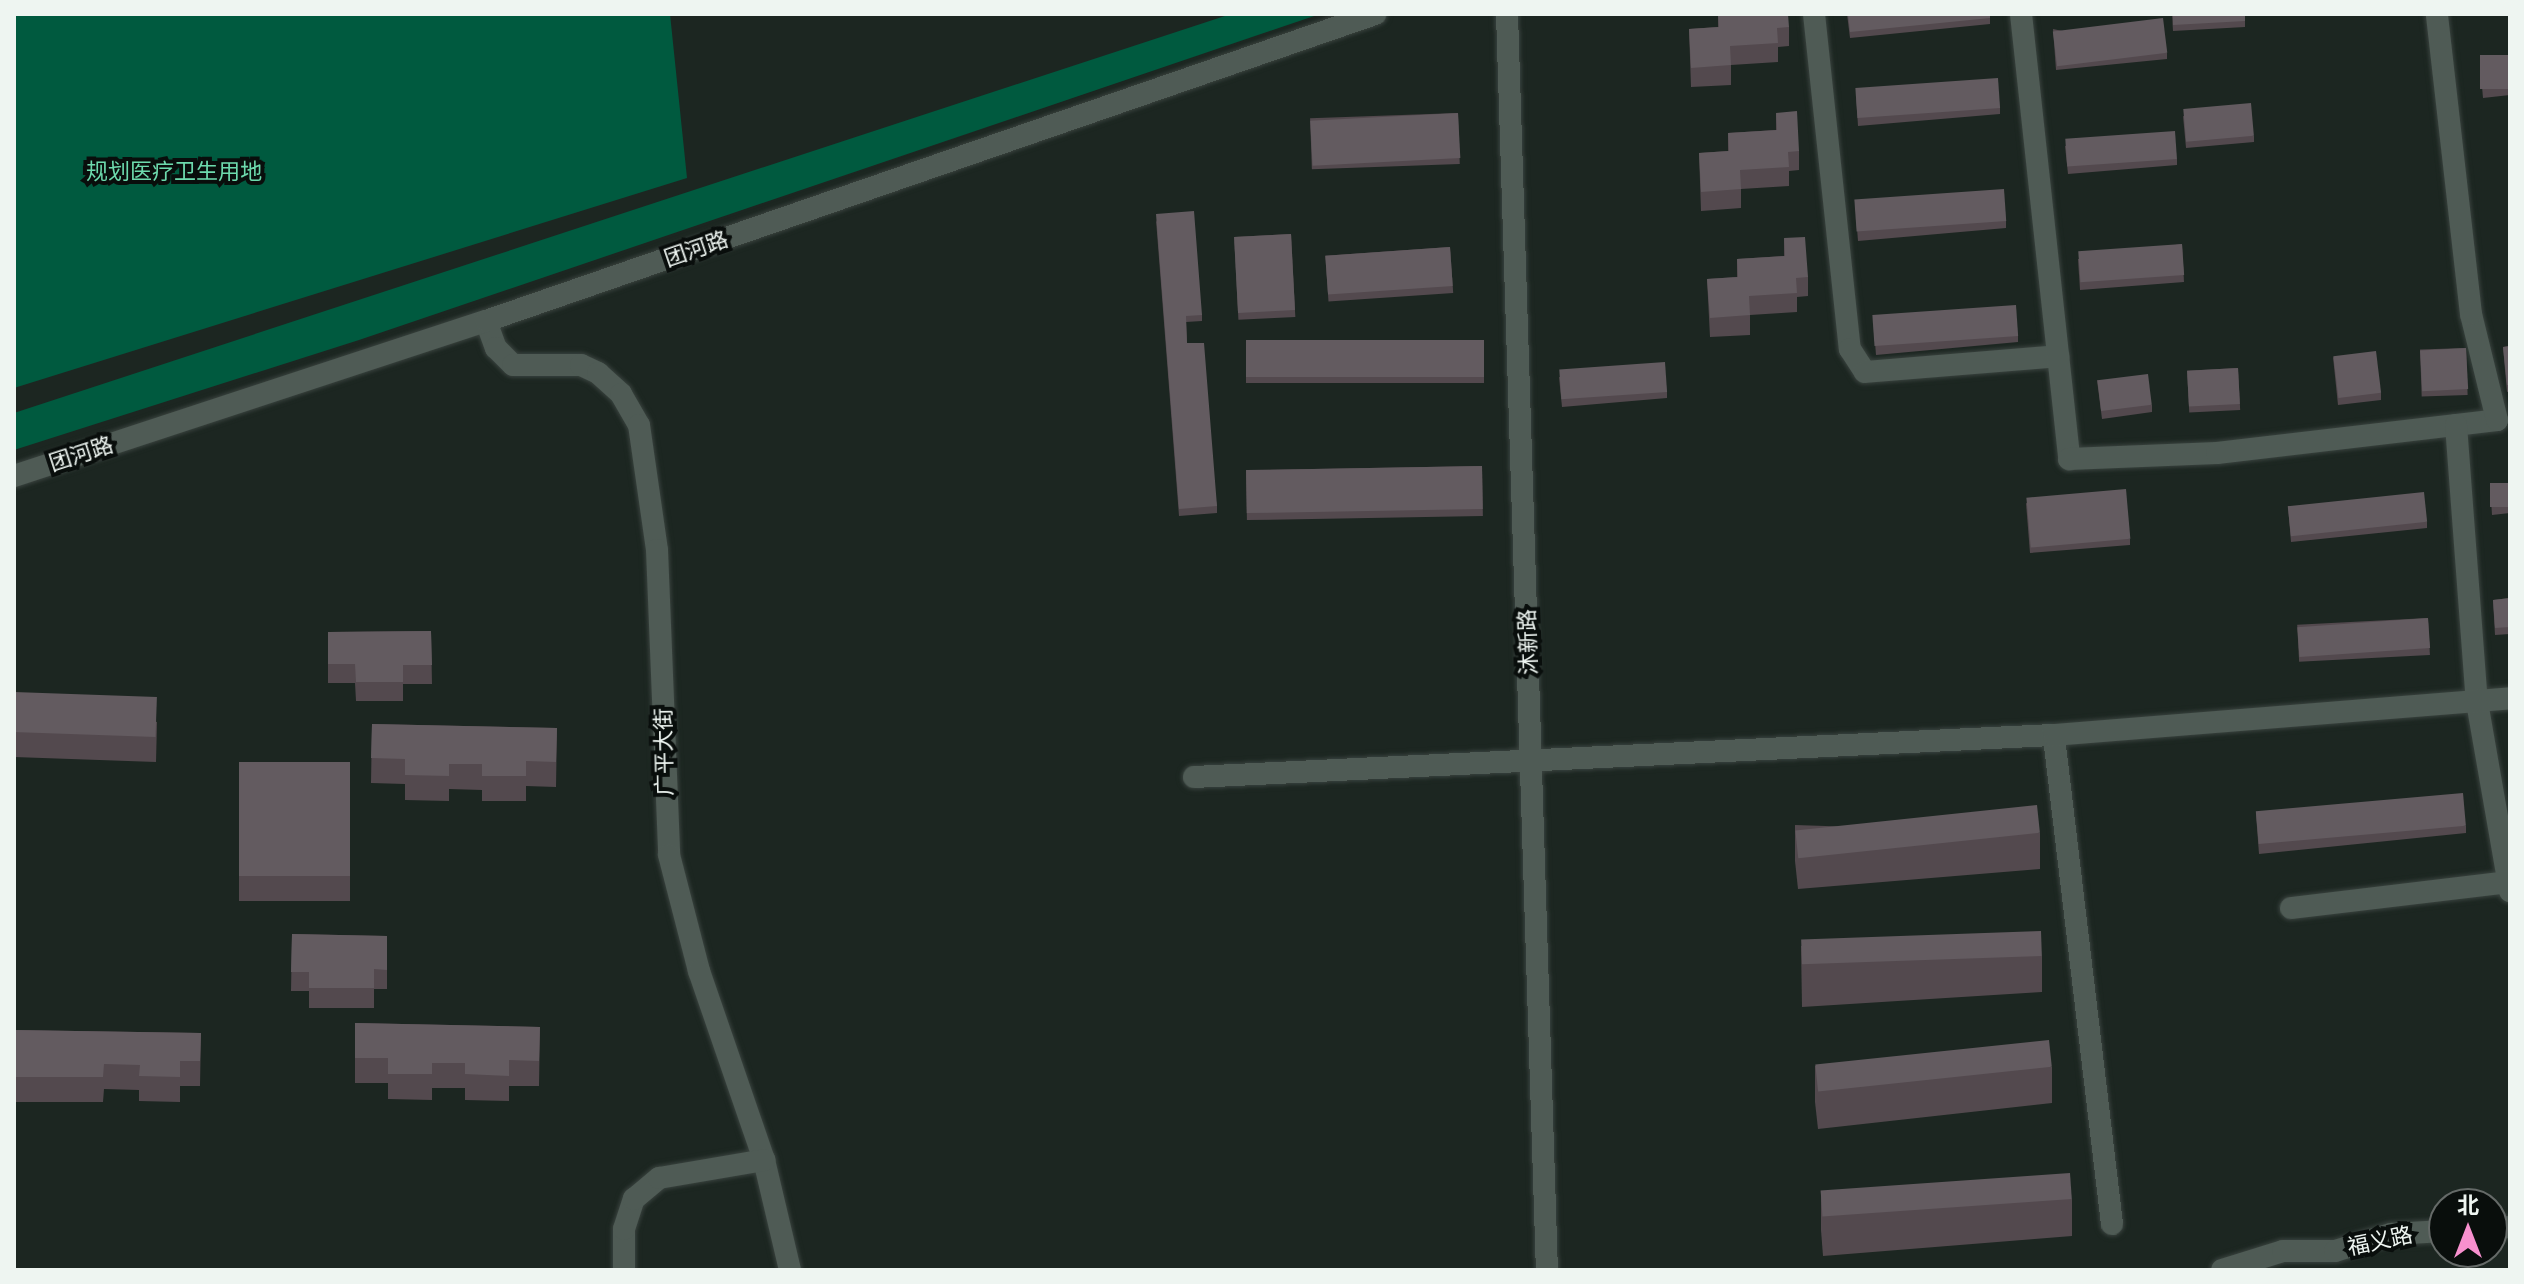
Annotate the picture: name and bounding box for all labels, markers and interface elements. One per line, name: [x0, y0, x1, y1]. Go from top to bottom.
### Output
park label: 规划医疗卫生用地: [86, 159, 262, 185]
street label: 团河路: [661, 226, 731, 272]
street label: 团河路: [46, 431, 116, 477]
street label: 沐新路: [1514, 609, 1542, 675]
street label: 广平大街: [650, 708, 678, 796]
north arrow: [2428, 1188, 2508, 1268]
text: 北: [2457, 1192, 2479, 1219]
street label: 福义路: [2345, 1221, 2415, 1261]

